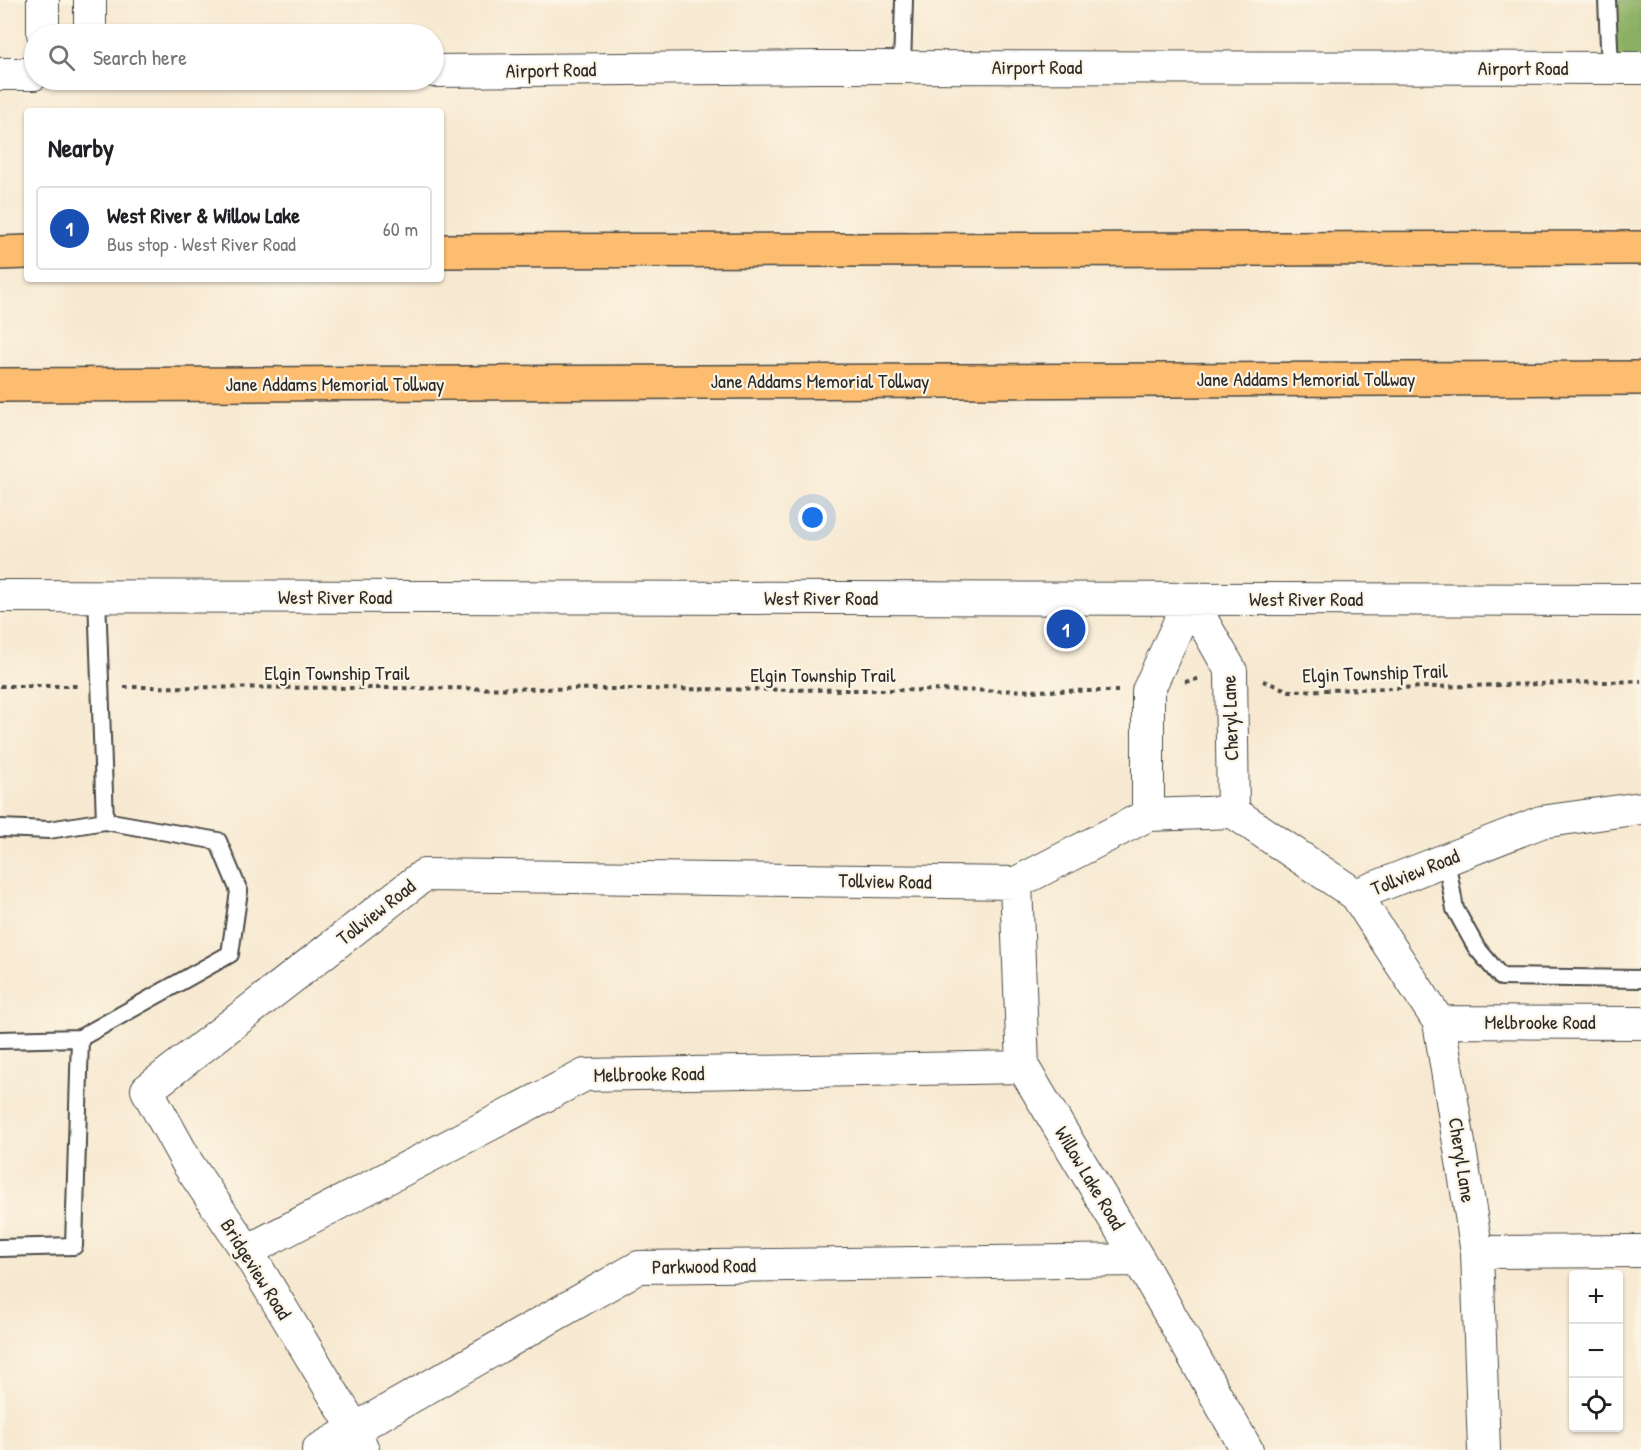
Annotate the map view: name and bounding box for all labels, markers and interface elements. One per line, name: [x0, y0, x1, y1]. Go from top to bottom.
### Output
search box: [24, 24, 444, 90]
icon: search: [45, 41, 78, 74]
text: Search here: [93, 42, 187, 72]
street label: Airport Road: [992, 53, 1082, 80]
street label: Airport Road: [1478, 54, 1568, 81]
street label: Airport Road: [505, 55, 597, 84]
text: Nearby: [48, 130, 114, 165]
text: West River & Willow Lake: [107, 200, 300, 230]
text: 1: [66, 215, 73, 242]
text: 60 m: [383, 215, 418, 242]
text: Bus stop · West River Road: [107, 230, 296, 257]
street label: Jane Addams Memorial Tollway: [1197, 365, 1416, 392]
street label: Jane Addams Memorial Tollway: [711, 367, 930, 394]
street label: Jane Addams Memorial Tollway: [226, 370, 445, 397]
your location: [798, 503, 827, 532]
street label: West River Road: [278, 583, 392, 610]
street label: West River Road: [764, 584, 878, 611]
street label: West River Road: [1249, 585, 1363, 612]
pin: 1: [1046, 606, 1086, 652]
street label: Elgin Township Trail: [1302, 656, 1449, 689]
street label: Elgin Township Trail: [264, 659, 410, 686]
street label: Elgin Township Trail: [750, 661, 896, 688]
street label: Cheryl Lane: [1215, 675, 1244, 761]
street label: Tollview Road: [1367, 842, 1463, 901]
street label: Tollview Road: [838, 866, 932, 895]
street label: Tollview Road: [331, 872, 421, 951]
street label: Melbrooke Road: [1485, 1008, 1596, 1035]
street label: Melbrooke Road: [593, 1059, 705, 1088]
street label: Cheryl Lane: [1442, 1115, 1483, 1204]
street label: Willow Lake Road: [1049, 1121, 1132, 1235]
street label: Bridgeview Road: [215, 1213, 298, 1324]
street label: Parkwood Road: [652, 1251, 756, 1280]
map controls: [1569, 1270, 1623, 1432]
button: +: [1569, 1270, 1623, 1324]
button: −: [1569, 1324, 1623, 1378]
button: locate: [1569, 1378, 1623, 1432]

